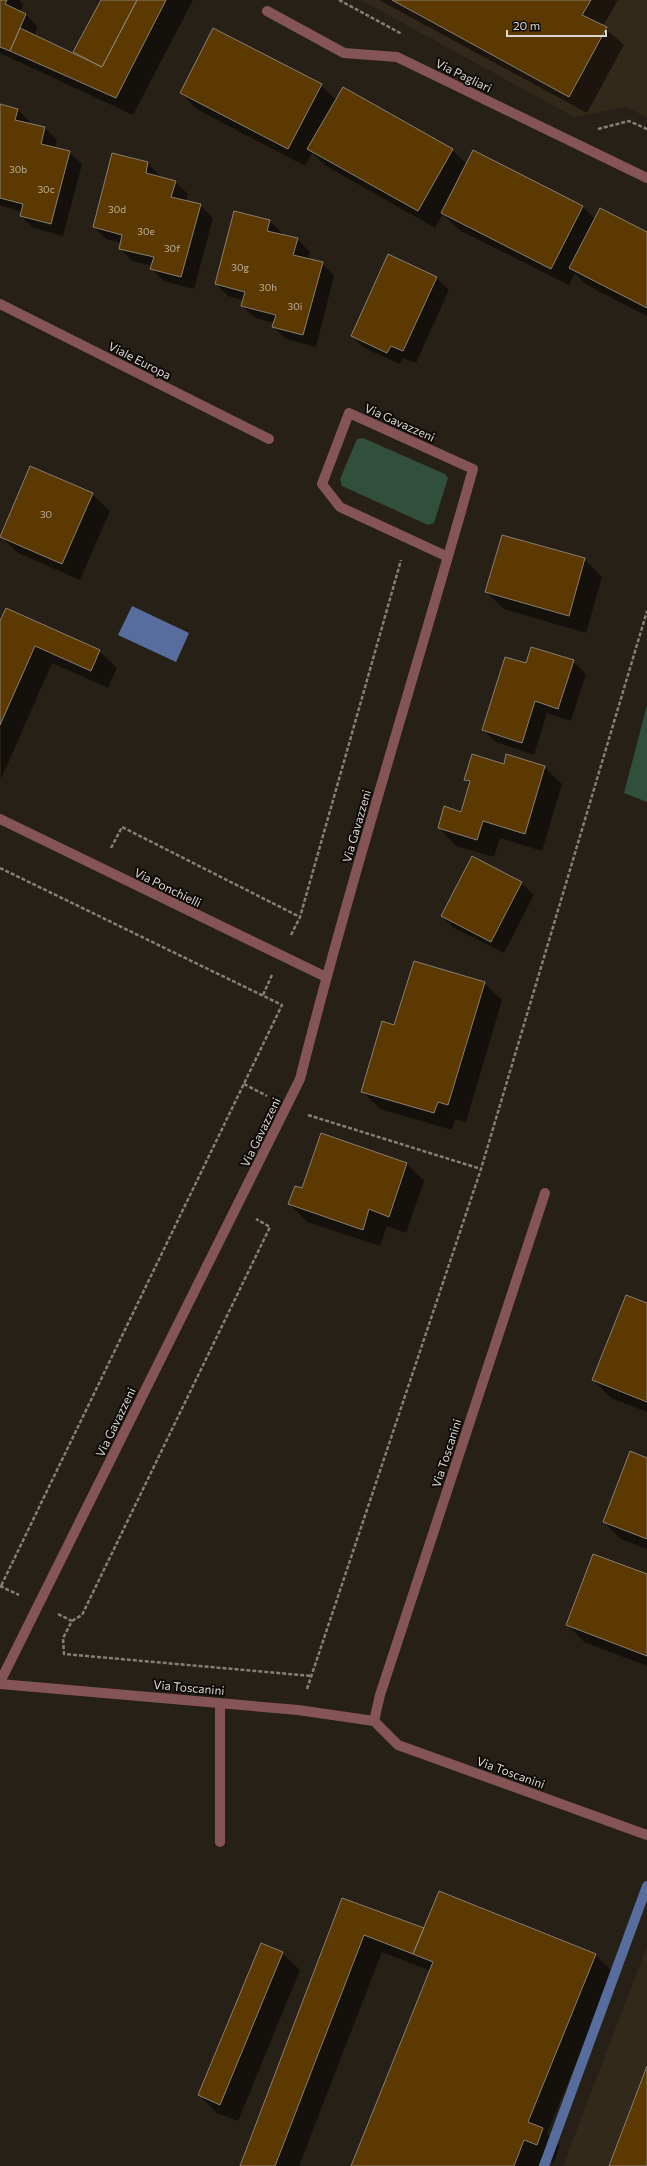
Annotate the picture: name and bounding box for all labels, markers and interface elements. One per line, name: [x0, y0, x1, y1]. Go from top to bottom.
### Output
scale bar: [507, 12, 606, 38]
text: 20 m: [513, 18, 540, 32]
street label: Via Pagliari: [434, 55, 494, 95]
house number: 30b: [9, 163, 27, 175]
house number: 30c: [37, 183, 55, 195]
house number: 30d: [108, 203, 126, 215]
house number: 30e: [137, 225, 155, 237]
house number: 30f: [164, 242, 180, 254]
house number: 30g: [231, 261, 249, 273]
house number: 30h: [259, 281, 277, 293]
house number: 30i: [288, 300, 302, 312]
street label: Viale Europa: [106, 338, 174, 382]
street label: Via Gavazzeni: [363, 400, 437, 444]
house number: 30: [40, 508, 52, 520]
street label: Via Gavazzeni: [339, 788, 373, 864]
street label: Via Ponchielli: [132, 865, 204, 909]
street label: Via Gavazzeni: [237, 1095, 283, 1169]
street label: Via Gavazzeni: [92, 1385, 138, 1459]
street label: Via Toscanini: [428, 1417, 464, 1489]
street label: Via Toscanini: [153, 1677, 225, 1697]
street label: Via Toscanini: [475, 1753, 547, 1791]

